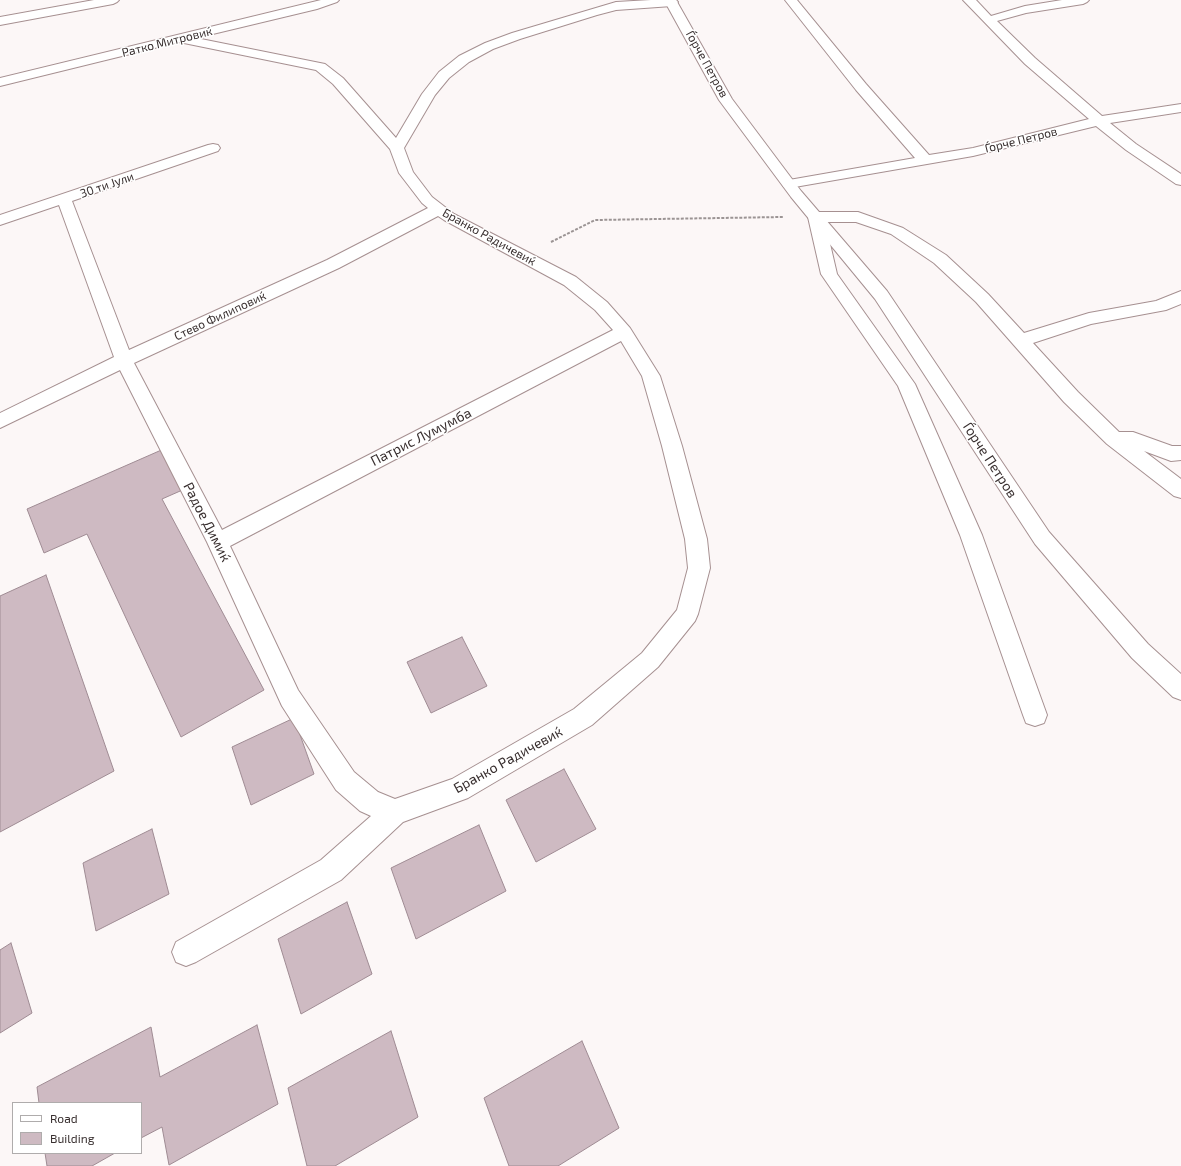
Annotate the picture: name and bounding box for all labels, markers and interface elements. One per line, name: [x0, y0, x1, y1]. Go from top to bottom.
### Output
street label: Ратко Митровиќ: [120, 24, 214, 60]
street label: Ѓорче Петров: [683, 28, 731, 100]
street label: Ѓорче Петров: [983, 124, 1059, 156]
street label: 30 ти Јули: [78, 169, 136, 201]
street label: Бранко Радичевиќ: [440, 205, 538, 269]
street label: Стево Филиповиќ: [172, 288, 268, 344]
street label: Патрис Лумумба: [368, 404, 474, 470]
street label: Ѓорче Петров: [959, 419, 1021, 501]
street label: Радое Димиќ: [180, 479, 234, 565]
street label: Бранко Радичевиќ: [451, 723, 565, 797]
legend: [12, 1102, 142, 1154]
text: Road: [50, 1111, 78, 1125]
text: Building: [50, 1131, 94, 1145]

